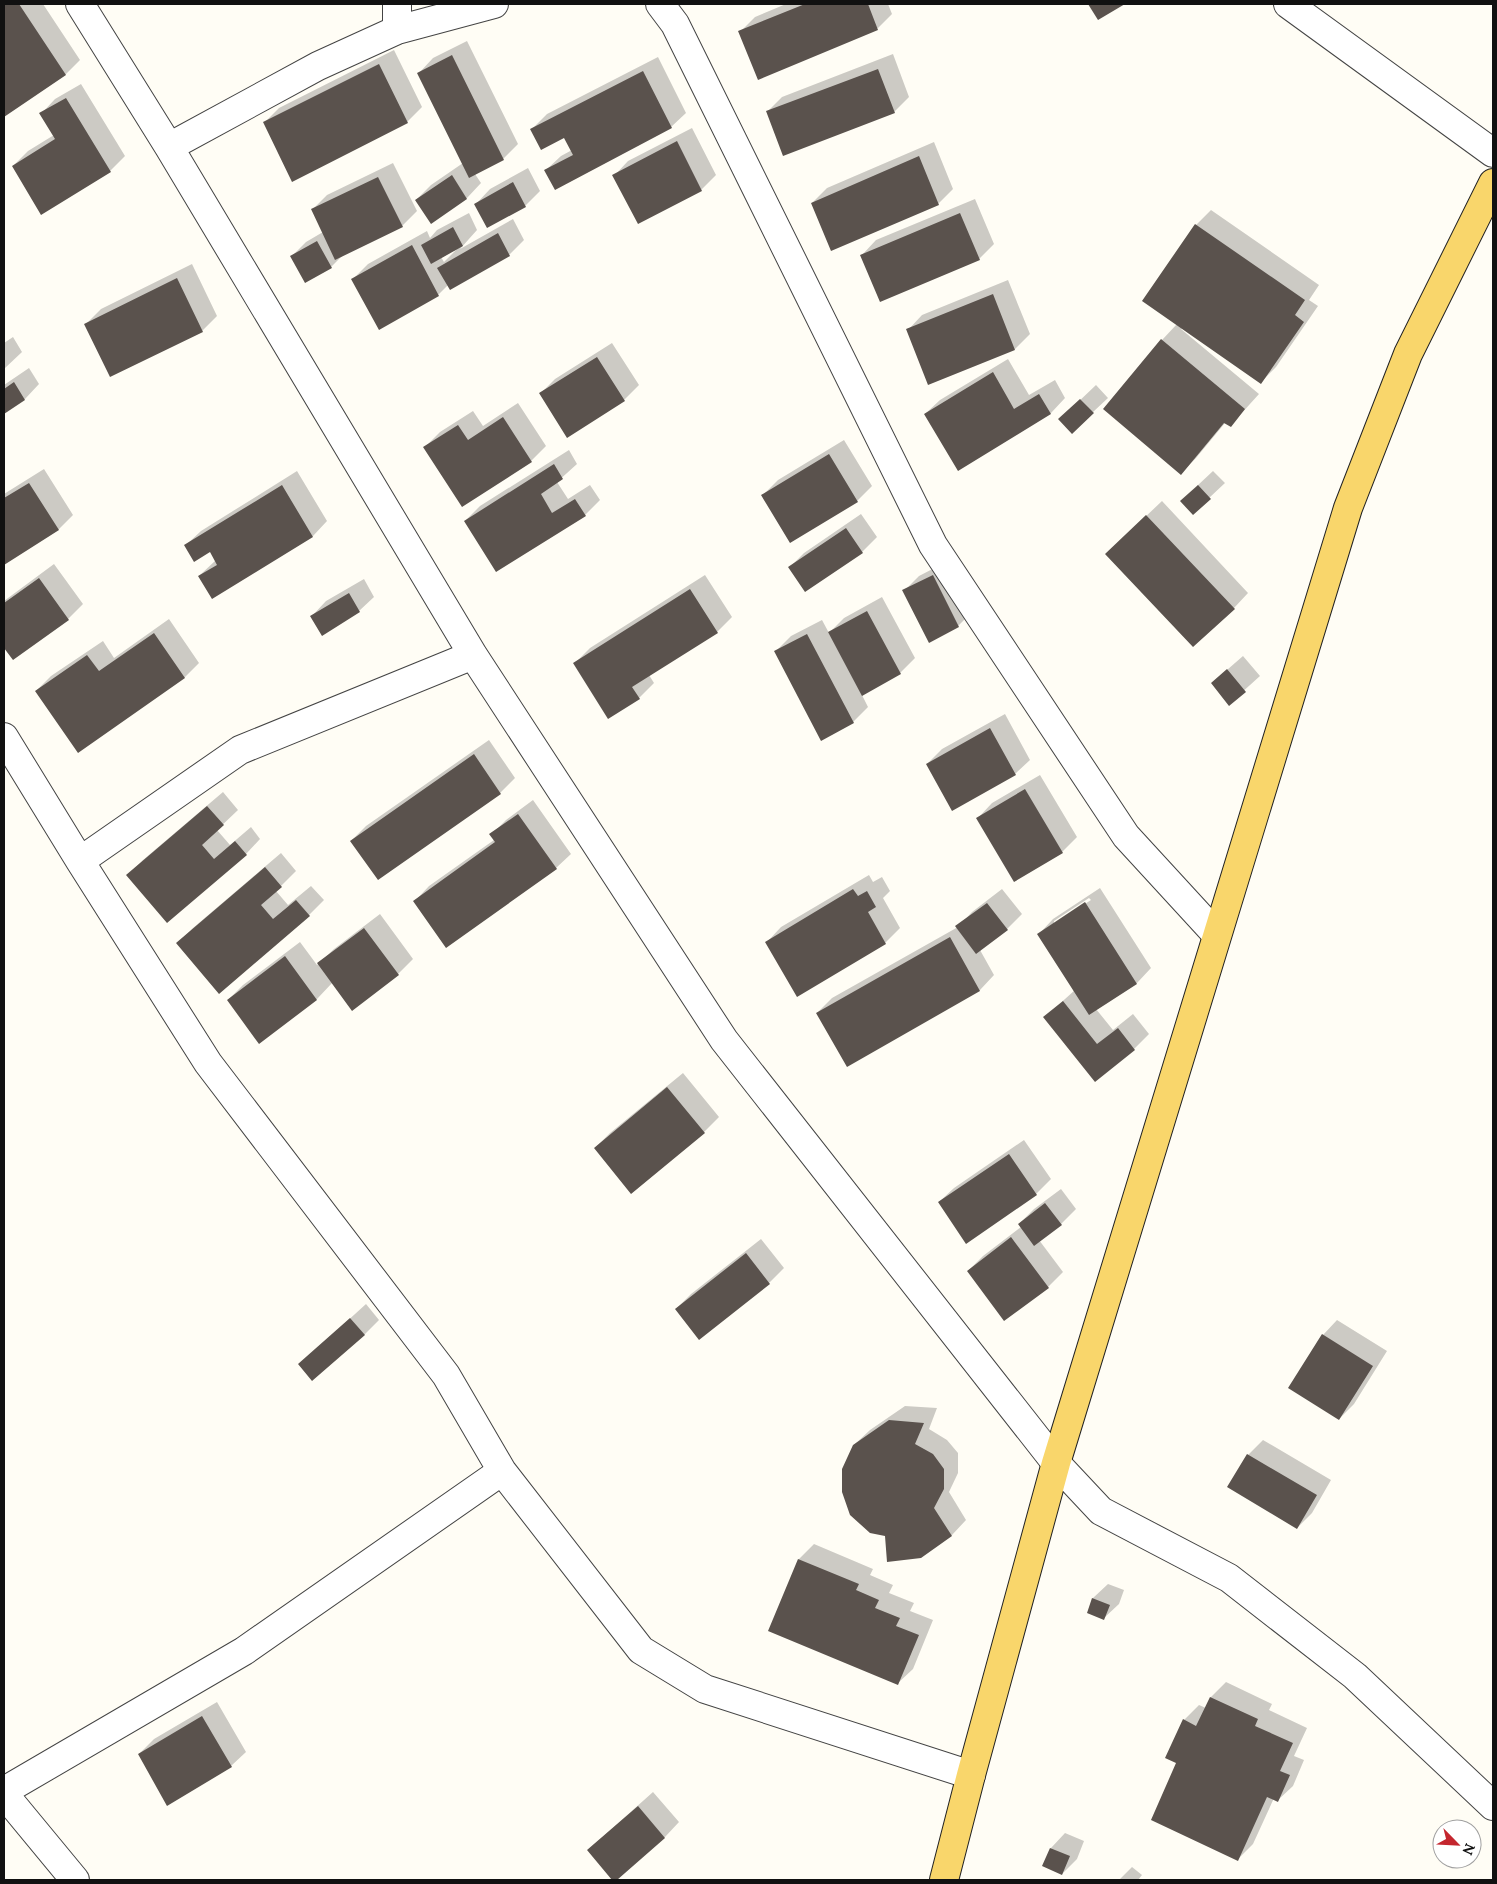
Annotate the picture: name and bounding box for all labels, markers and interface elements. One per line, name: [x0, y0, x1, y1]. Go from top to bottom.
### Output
north arrow: [1432, 1819, 1482, 1869]
text: N: [1458, 1841, 1479, 1858]

